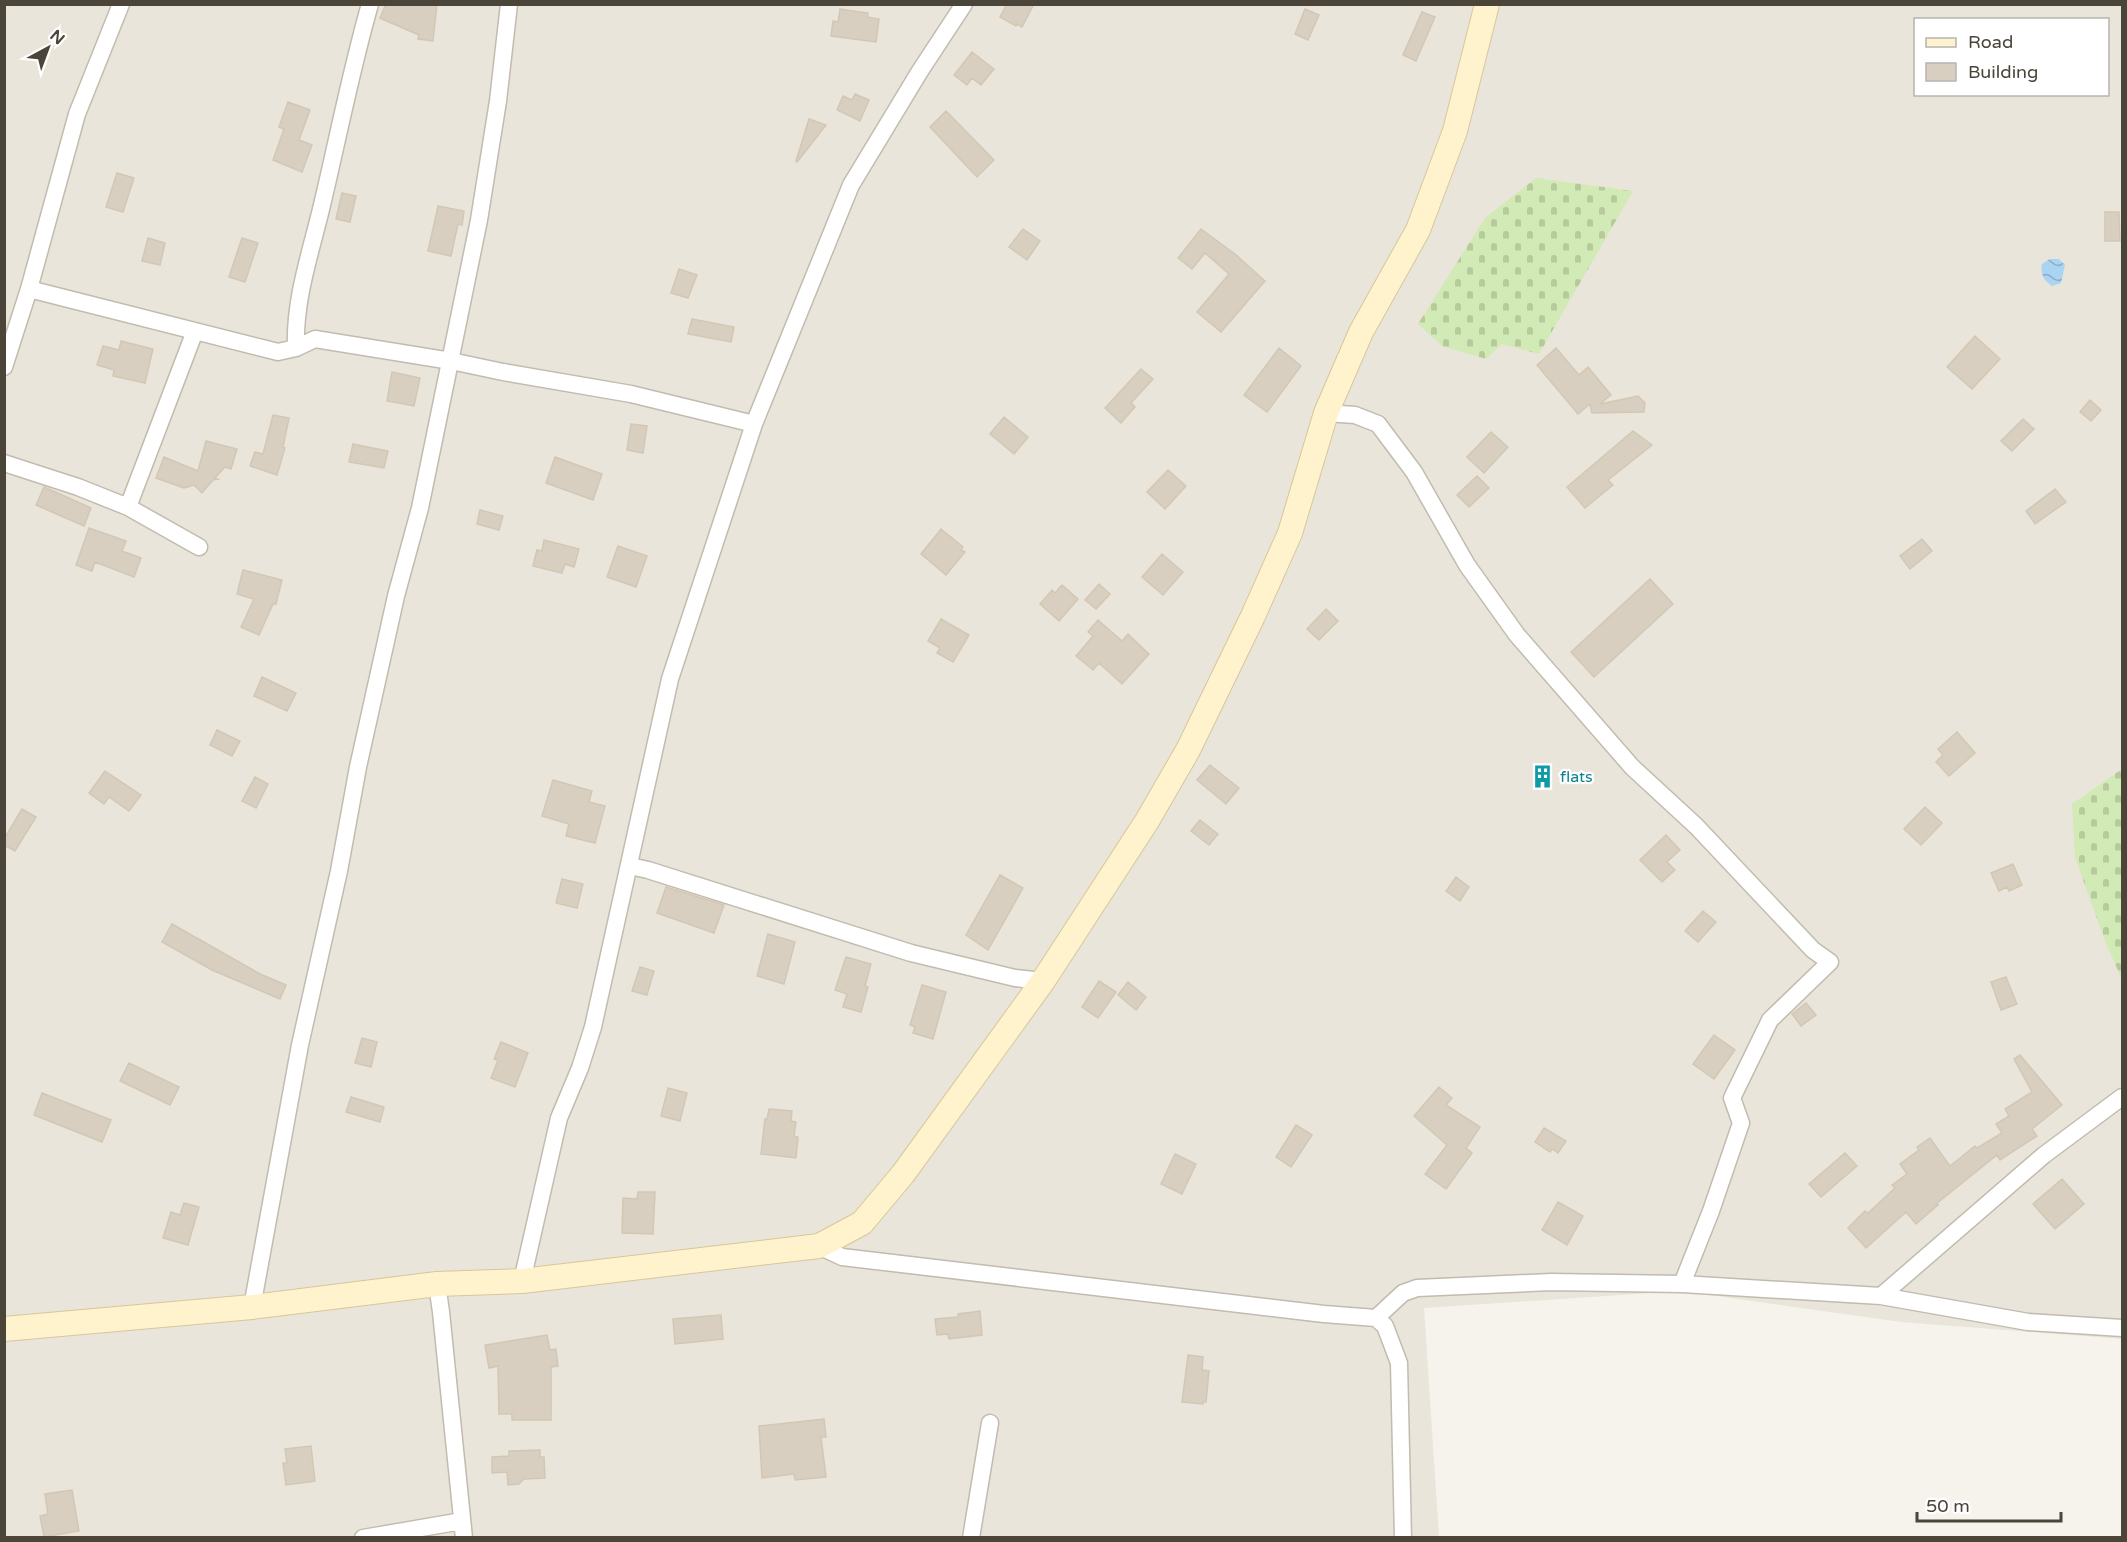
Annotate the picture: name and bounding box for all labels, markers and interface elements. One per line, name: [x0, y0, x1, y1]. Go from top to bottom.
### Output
north arrow: [18, 18, 78, 78]
legend: [1914, 18, 2109, 96]
text: N: [46, 26, 69, 49]
text: Road: [1968, 31, 2013, 53]
text: Building: [1968, 61, 2038, 83]
building icon: flats: [1529, 763, 1555, 789]
place label: flats: [1560, 767, 1593, 787]
scale bar: [1917, 1485, 2061, 1523]
text: 50 m: [1926, 1495, 1970, 1517]

